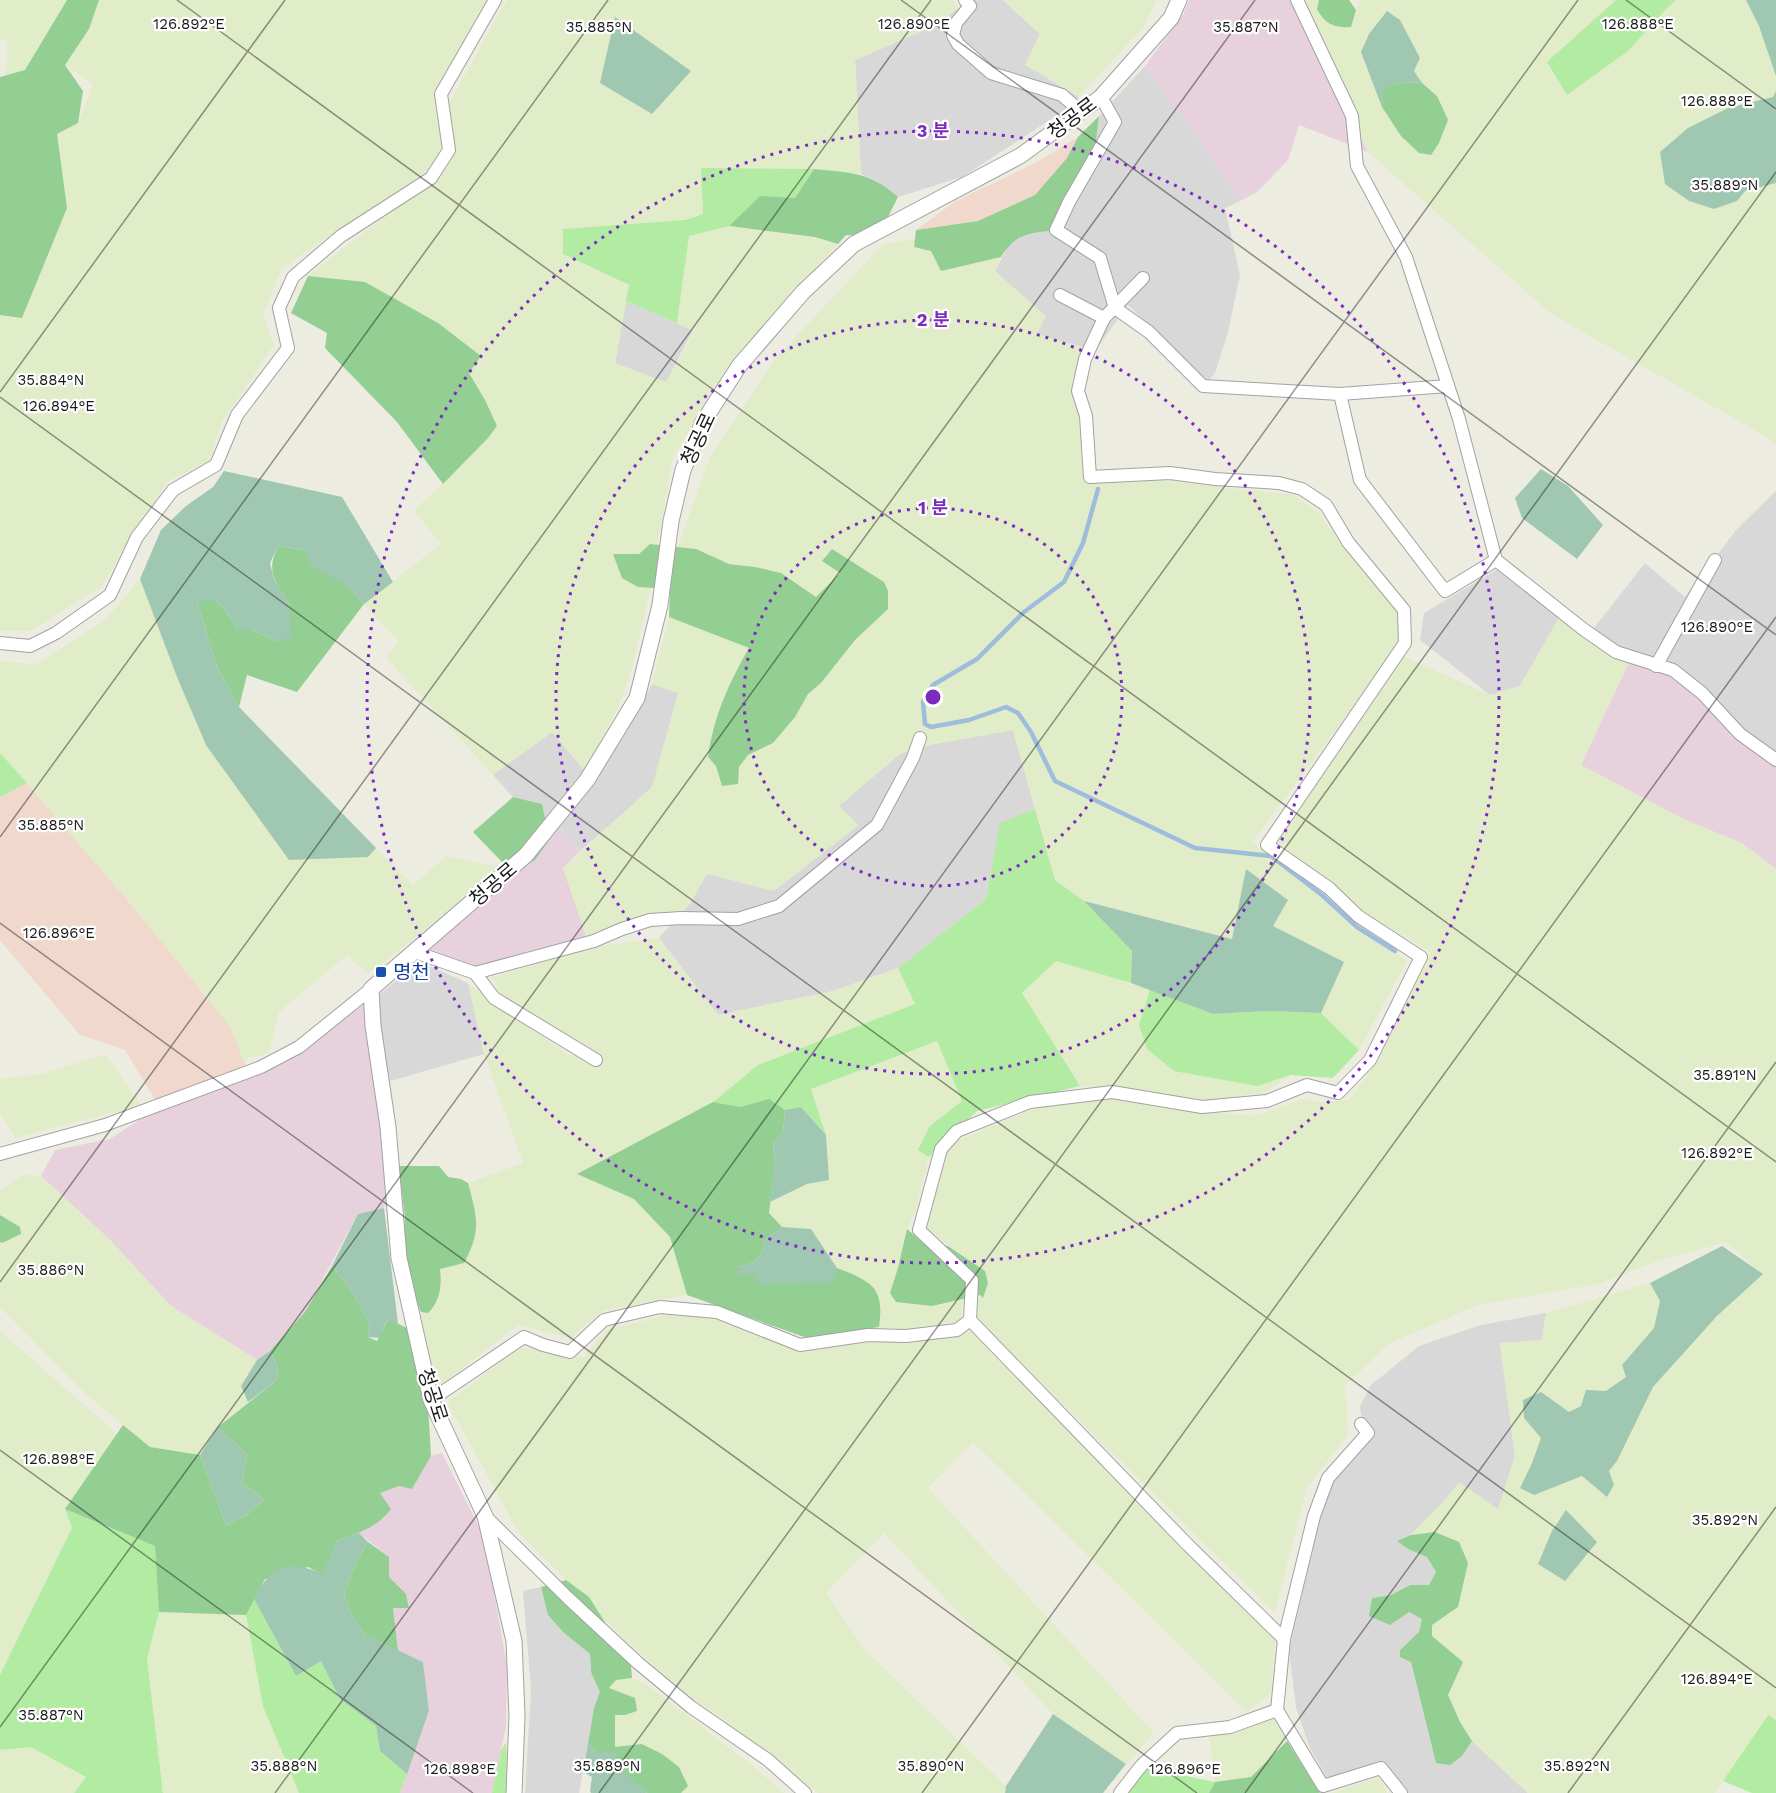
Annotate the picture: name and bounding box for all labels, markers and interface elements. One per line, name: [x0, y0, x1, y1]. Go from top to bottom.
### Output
text: 126.892°E: [153, 15, 225, 33]
text: 126.890°E: [878, 15, 950, 33]
text: 126.888°E: [1602, 15, 1674, 33]
text: 35.885°N: [566, 18, 632, 36]
text: 35.887°N: [1213, 18, 1279, 36]
street label: 청공로: [1043, 92, 1101, 144]
text: 126.888°E: [1681, 92, 1753, 110]
text: 3 분: [917, 120, 950, 141]
text: 35.889°N: [1691, 176, 1759, 194]
text: 2 분: [917, 309, 950, 330]
text: 35.884°N: [17, 371, 85, 389]
text: 126.894°E: [23, 397, 95, 415]
street label: 청공로: [675, 409, 721, 469]
text: 1 분: [918, 497, 948, 518]
text: 126.890°E: [1681, 618, 1753, 636]
centre of rings: [923, 687, 943, 707]
text: 35.885°N: [18, 816, 84, 834]
street label: 청공로: [464, 857, 522, 911]
text: 126.896°E: [23, 924, 95, 942]
place label: 명천: [393, 960, 430, 984]
marker: 명천: [374, 965, 388, 979]
text: 35.891°N: [1693, 1066, 1757, 1084]
text: 126.892°E: [1681, 1144, 1753, 1162]
text: 35.886°N: [18, 1261, 84, 1279]
street label: 청공로: [413, 1365, 453, 1425]
text: 126.898°E: [23, 1450, 95, 1468]
text: 35.892°N: [1692, 1511, 1758, 1529]
text: 126.894°E: [1681, 1670, 1753, 1688]
text: 35.887°N: [18, 1706, 84, 1724]
text: 35.888°N: [250, 1757, 318, 1775]
text: 35.889°N: [573, 1757, 641, 1775]
text: 35.890°N: [897, 1757, 965, 1775]
text: 35.892°N: [1544, 1757, 1610, 1775]
text: 126.898°E: [424, 1760, 496, 1778]
text: 126.896°E: [1149, 1760, 1221, 1778]

